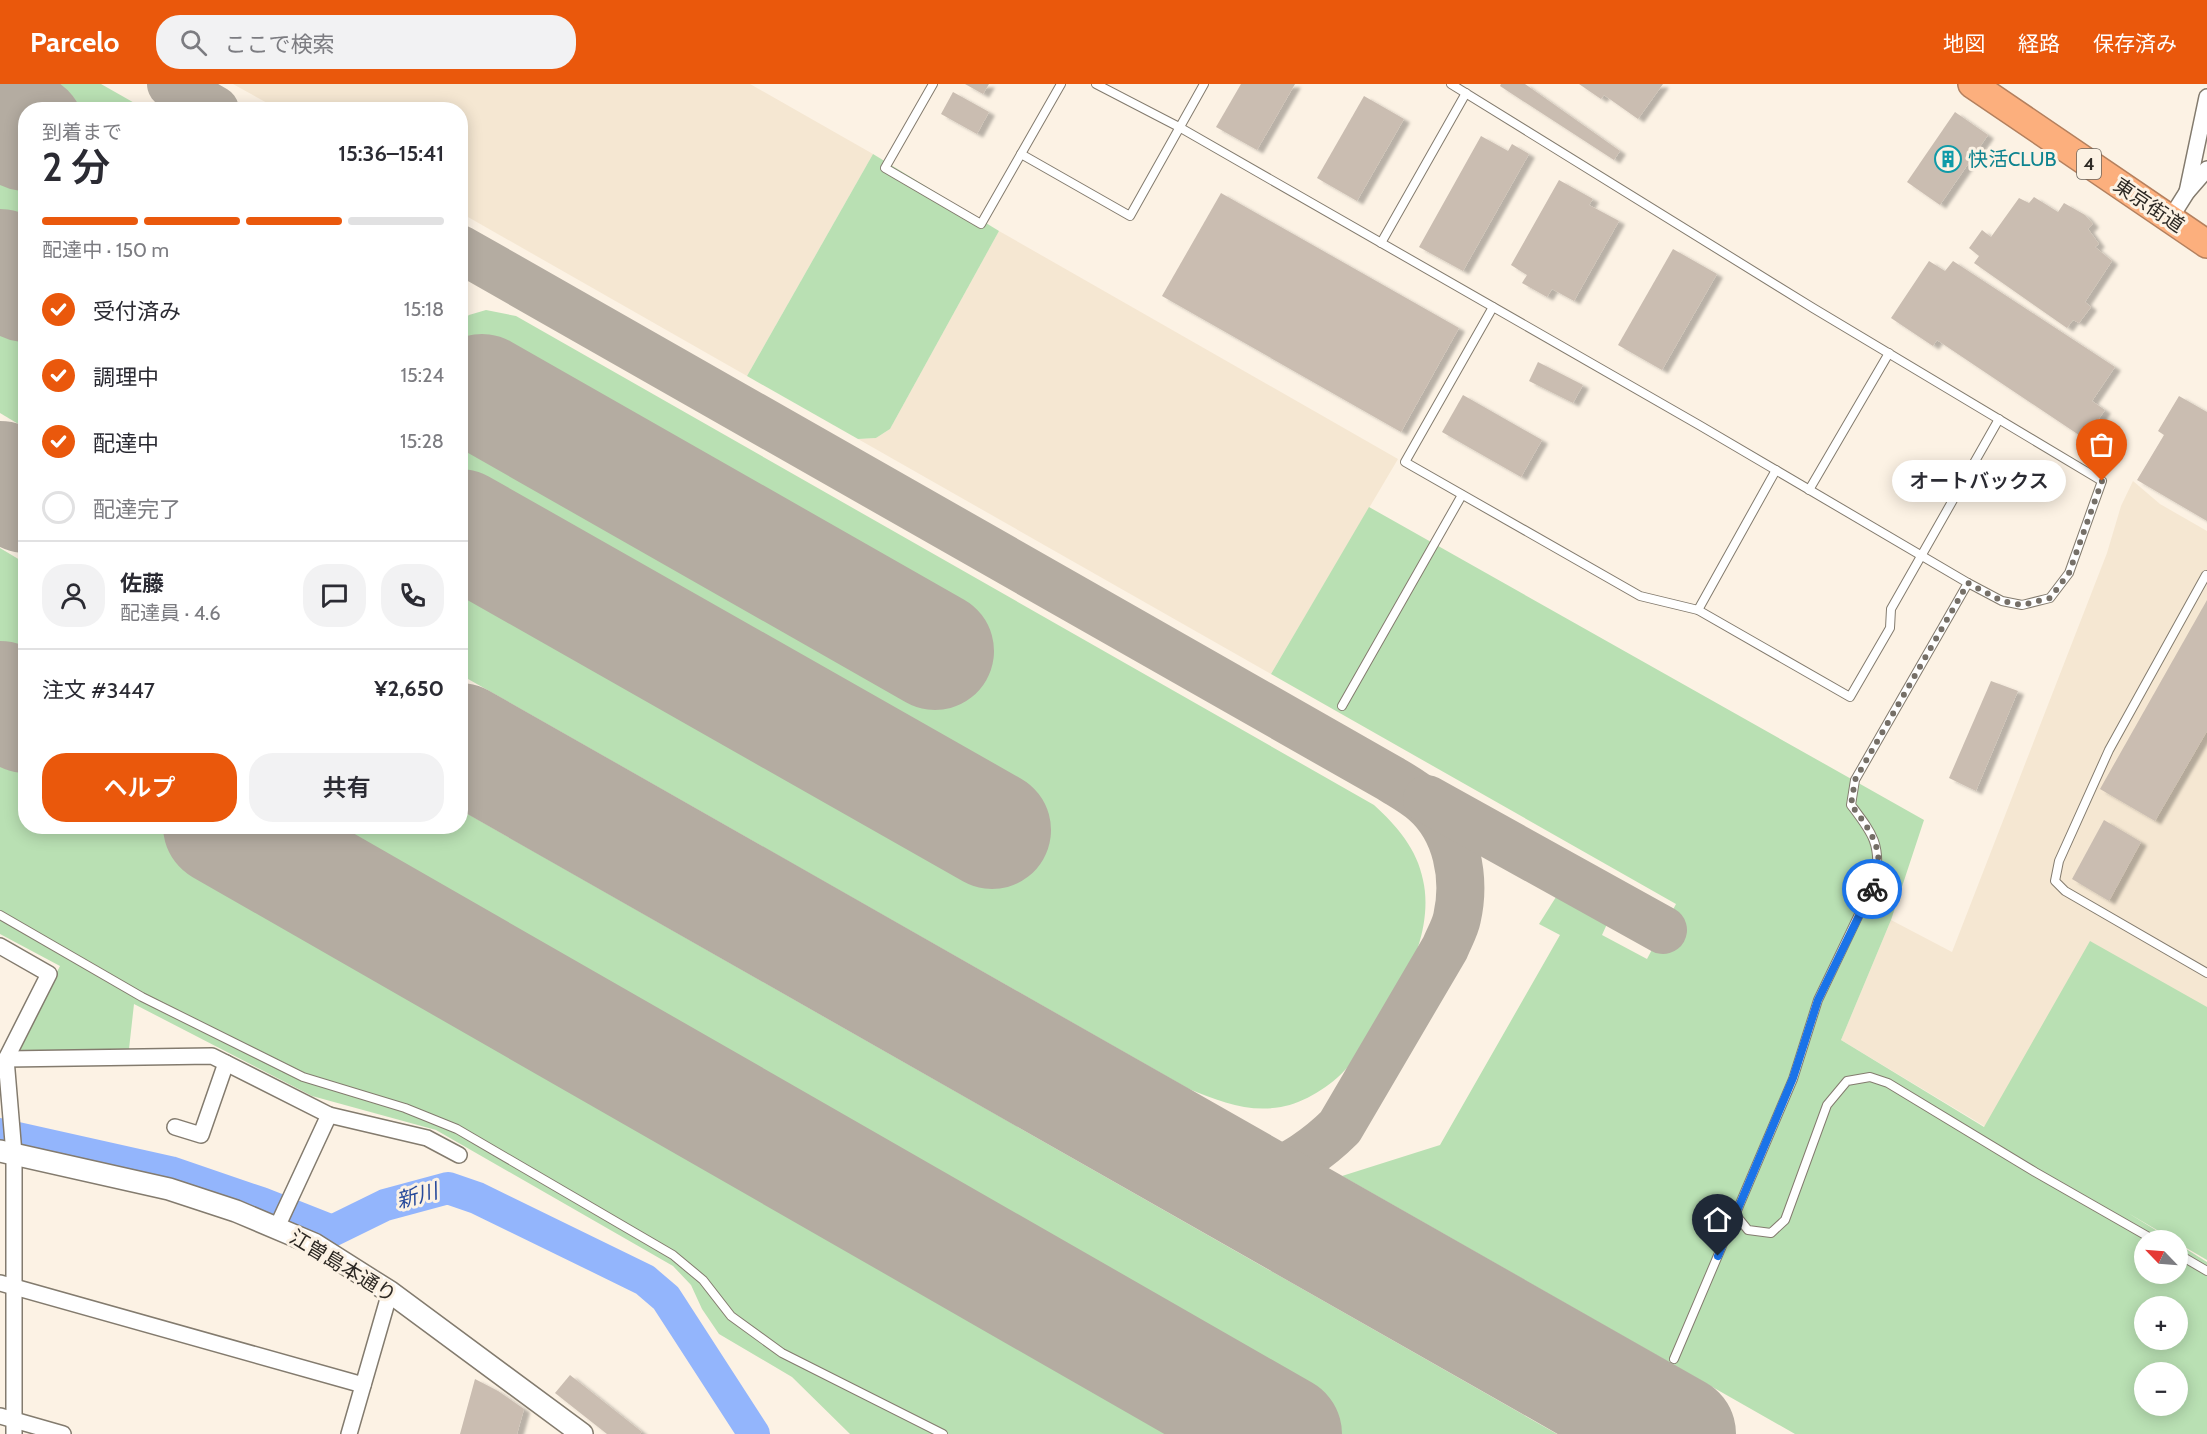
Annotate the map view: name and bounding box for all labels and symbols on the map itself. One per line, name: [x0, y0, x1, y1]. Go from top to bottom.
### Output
building icon: 快活CLUB: [1933, 144, 1963, 174]
place label: 快活CLUB: [1968, 147, 2056, 171]
road number: 4: [2077, 149, 2101, 179]
street label: 東京街道: [2109, 173, 2189, 237]
pin: [2076, 419, 2127, 481]
callout: オートバックス: [1892, 460, 2066, 502]
courier: [1842, 859, 1902, 919]
water label: 新川: [393, 1177, 442, 1213]
pin: [1692, 1194, 1743, 1256]
street label: 江曽島本通り: [285, 1225, 401, 1307]
north arrow: [2134, 1230, 2188, 1284]

